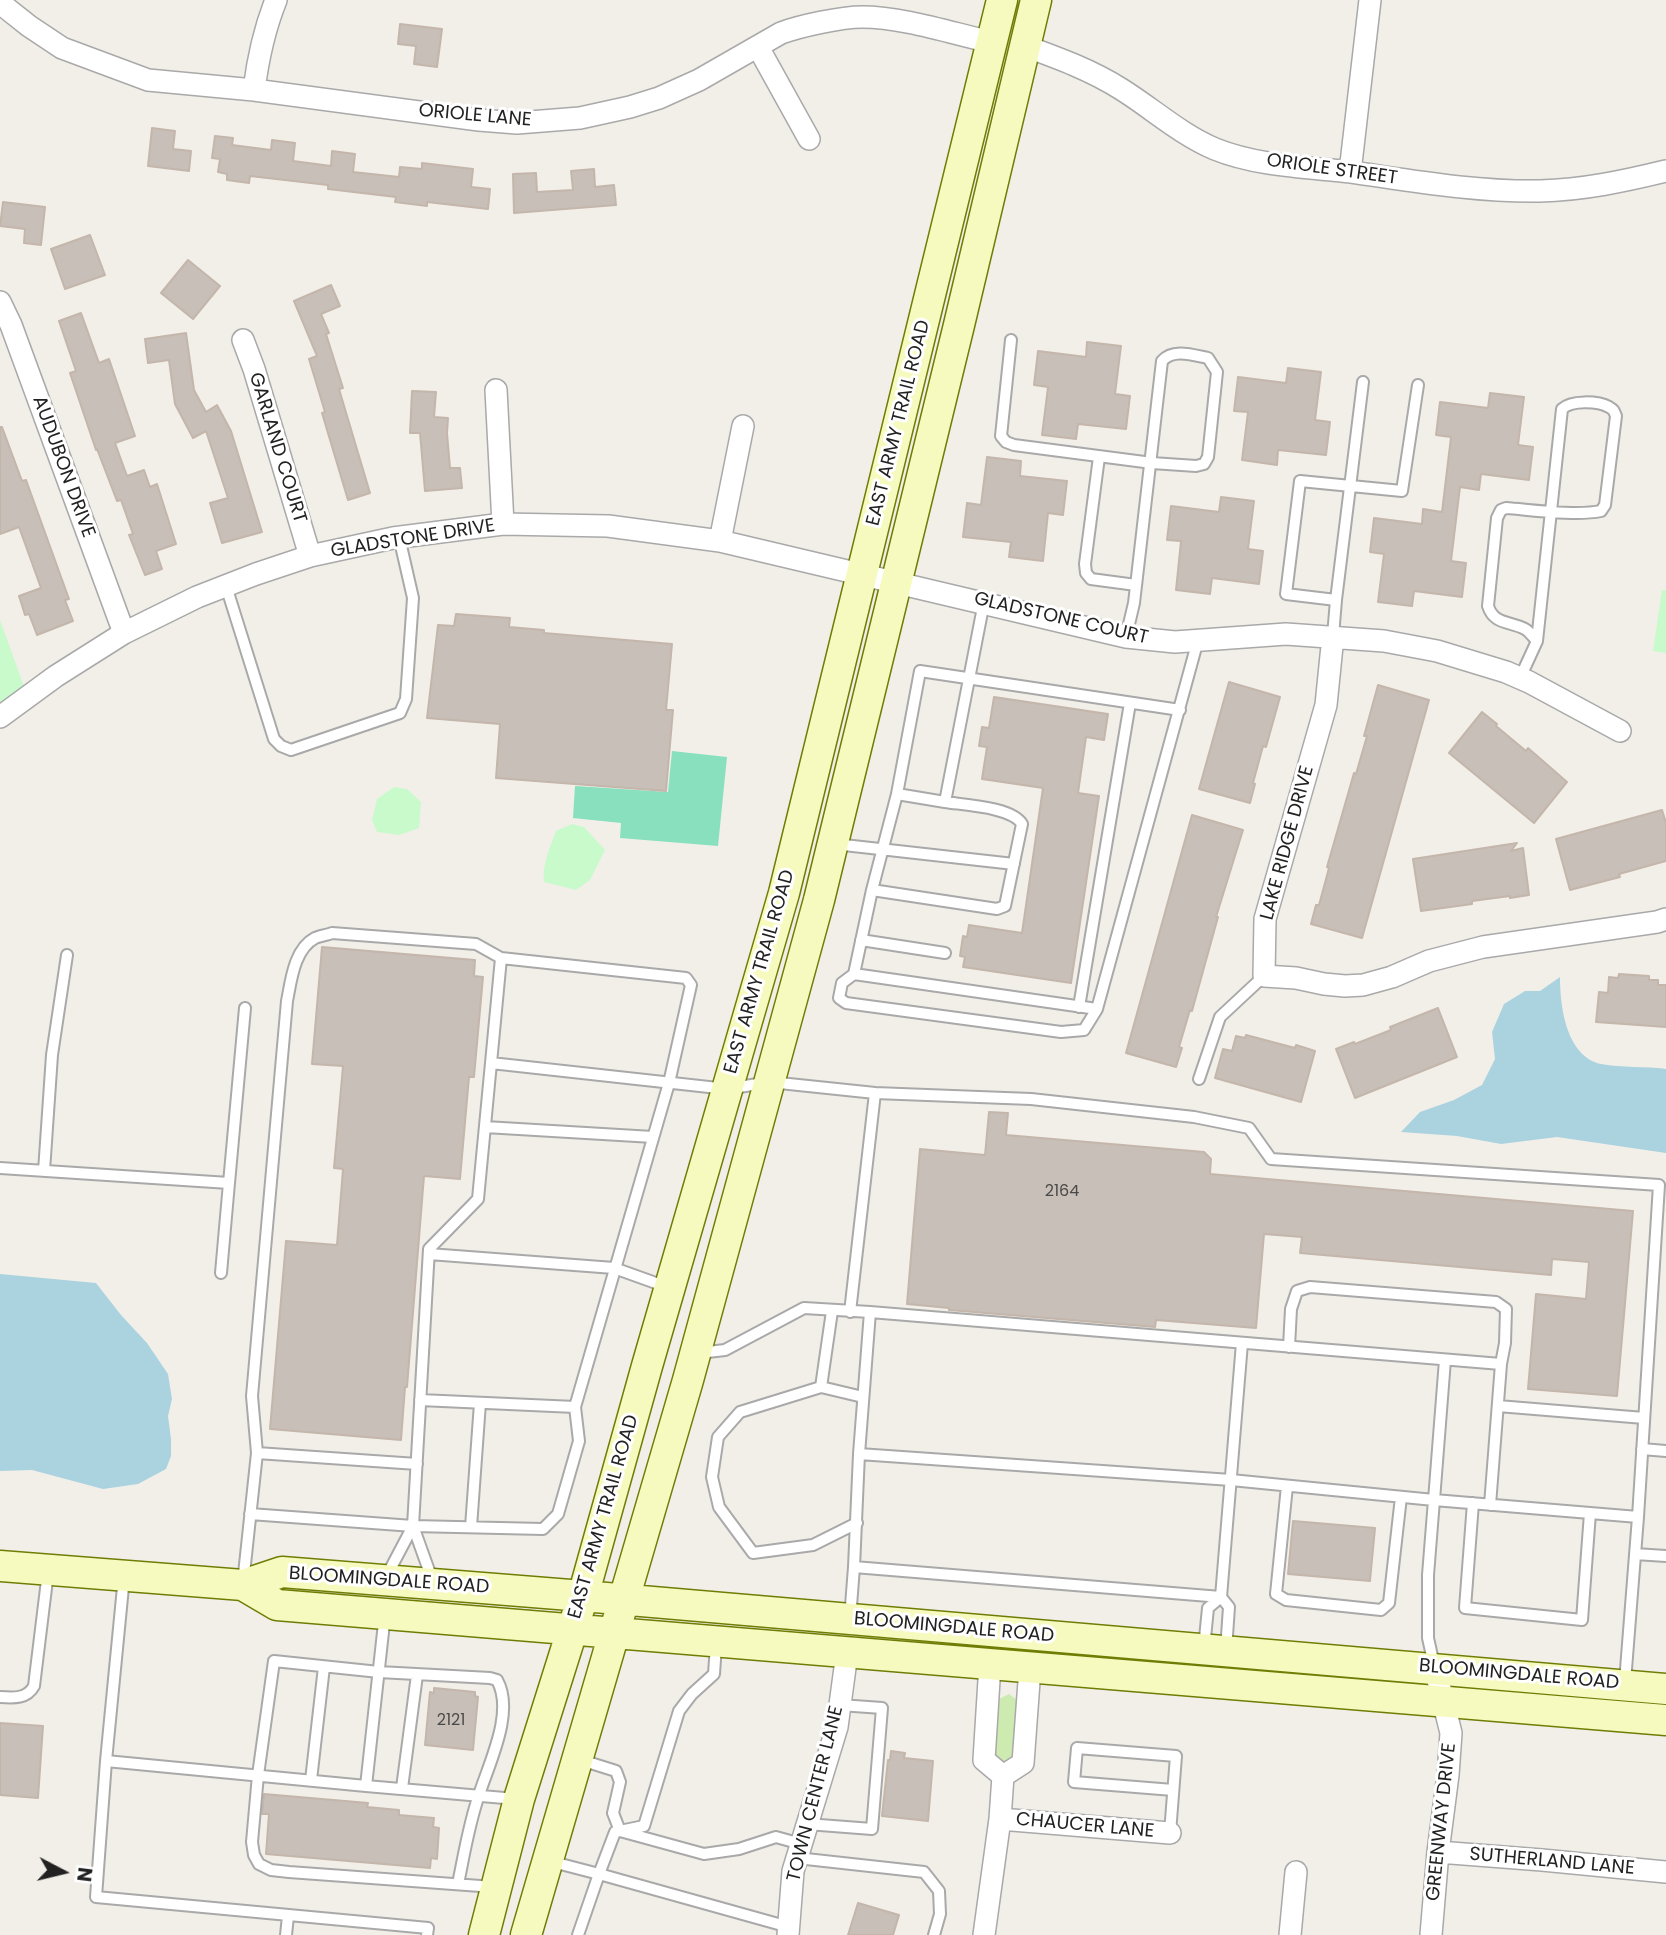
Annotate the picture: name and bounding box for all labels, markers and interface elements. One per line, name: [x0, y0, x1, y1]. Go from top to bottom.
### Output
street label: ORIOLE LANE: [418, 100, 532, 132]
street label: ORIOLE STREET: [1265, 150, 1399, 190]
street label: EAST ARMY TRAIL ROAD: [862, 318, 936, 528]
street label: GARLAND COURT: [243, 370, 311, 526]
street label: AUDUBON DRIVE: [27, 393, 99, 541]
street label: GLADSTONE DRIVE: [329, 515, 497, 563]
street label: GLADSTONE COURT: [972, 588, 1150, 650]
street label: LAKE RIDGE DRIVE: [1256, 763, 1320, 923]
street label: EAST ARMY TRAIL ROAD: [720, 867, 800, 1077]
house number: 2164: [1045, 1182, 1079, 1202]
street label: EAST ARMY TRAIL ROAD: [564, 1412, 644, 1622]
street label: BLOOMINGDALE ROAD: [288, 1563, 490, 1599]
street label: BLOOMINGDALE ROAD: [853, 1608, 1055, 1648]
street label: BLOOMINGDALE ROAD: [1418, 1655, 1620, 1695]
street label: TOWN CENTER LANE: [783, 1704, 849, 1884]
house number: 2121: [437, 1711, 465, 1731]
street label: GREENWAY DRIVE: [1422, 1742, 1462, 1902]
street label: CHAUCER LANE: [1015, 1809, 1155, 1843]
north arrow: [28, 1837, 98, 1907]
street label: SUTHERLAND LANE: [1468, 1843, 1636, 1881]
text: N: [70, 1866, 99, 1883]

